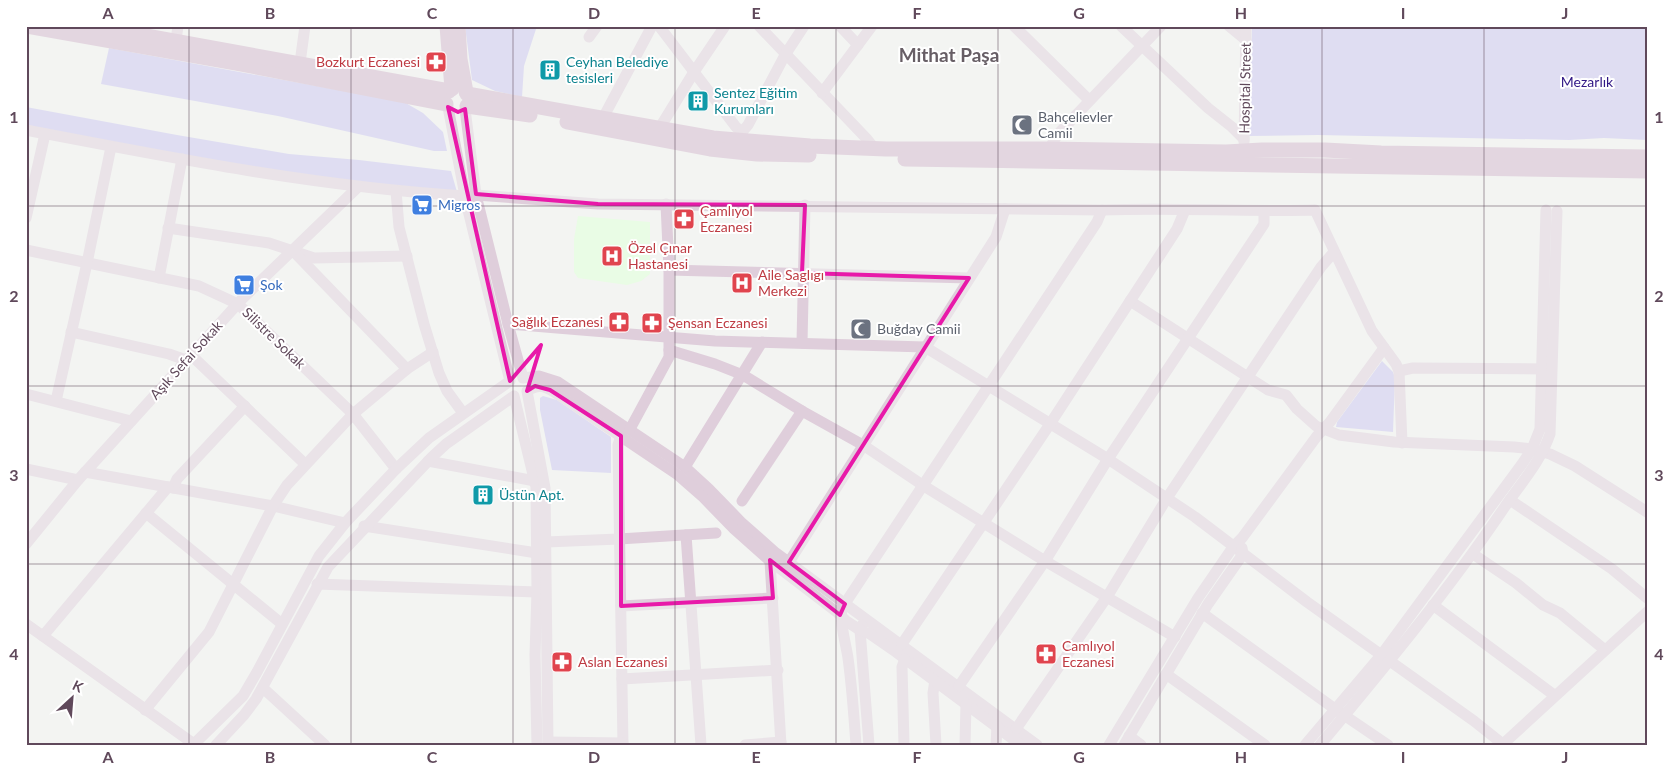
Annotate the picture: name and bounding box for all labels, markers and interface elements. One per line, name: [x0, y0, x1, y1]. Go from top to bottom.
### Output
text: A: [101, 3, 114, 22]
text: B: [265, 3, 275, 22]
text: C: [427, 3, 438, 22]
text: D: [588, 3, 600, 22]
text: E: [751, 3, 761, 22]
text: F: [912, 3, 922, 22]
text: G: [1073, 3, 1085, 22]
text: H: [1235, 3, 1247, 22]
text: I: [1401, 3, 1405, 22]
text: J: [1562, 3, 1568, 22]
street label: Hospital Street: [1235, 42, 1254, 134]
district label: Mithat Paşa: [899, 43, 999, 66]
pharmacy icon: Bozkurt Eczanesi: [424, 50, 448, 74]
place label: Bozkurt Eczanesi: [316, 53, 420, 70]
place label: Ceyhan Belediye tesisleri: [566, 53, 668, 86]
building icon: Ceyhan Belediye tesisleri: [538, 58, 562, 82]
park label: Mezarlık: [1561, 73, 1614, 90]
place label: Sentez Eğitim Kurumları: [714, 84, 798, 117]
building icon: Sentez Eğitim Kurumları: [686, 89, 710, 113]
text: 1: [9, 107, 19, 126]
text: 1: [1654, 107, 1664, 126]
place label: Bahçelievler Camii: [1038, 108, 1113, 141]
mosque icon: Bahçelievler Camii: [1010, 113, 1034, 137]
supermarket icon: Migros: [410, 193, 434, 217]
place label: Migros: [438, 196, 480, 213]
place label: Çamlıyol Eczanesi: [700, 202, 753, 235]
pharmacy icon: Çamlıyol Eczanesi: [672, 207, 696, 231]
place label: Özel Çınar Hastanesi: [628, 239, 692, 272]
hospital icon: Özel Çınar Hastanesi: [600, 244, 624, 268]
place label: Aile Saglıgı Merkezi: [758, 266, 824, 299]
hospital icon: Aile Saglıgı Merkezi: [730, 271, 754, 295]
supermarket icon: Şok: [232, 273, 256, 297]
place label: Şok: [260, 276, 283, 293]
text: 2: [9, 286, 19, 305]
text: 2: [1654, 286, 1664, 305]
street label: Silistre Sokak: [239, 303, 310, 373]
pharmacy icon: Sağlık Eczanesi: [607, 310, 631, 334]
pharmacy icon: Şensan Eczanesi: [640, 311, 664, 335]
place label: Sağlık Eczanesi: [512, 313, 603, 330]
place label: Şensan Eczanesi: [668, 314, 768, 331]
street label: Aşık Sefai Sokak: [146, 316, 226, 402]
mosque icon: Buğday Camii: [849, 317, 873, 341]
place label: Buğday Camii: [877, 320, 961, 337]
text: 3: [9, 465, 19, 484]
text: 3: [1654, 465, 1664, 484]
building icon: Üstün Apt.: [471, 483, 495, 507]
place label: Üstün Apt.: [499, 486, 564, 503]
place label: Camlıyol Eczanesi: [1062, 637, 1115, 670]
pharmacy icon: Camlıyol Eczanesi: [1034, 642, 1058, 666]
text: 4: [9, 644, 19, 663]
text: 4: [1654, 644, 1664, 663]
pharmacy icon: Aslan Eczanesi: [550, 650, 574, 674]
place label: Aslan Eczanesi: [578, 653, 668, 670]
north arrow: [48, 674, 98, 724]
text: K: [70, 676, 86, 696]
text: A: [101, 747, 114, 766]
text: B: [265, 747, 275, 766]
text: C: [427, 747, 438, 766]
text: D: [588, 747, 600, 766]
text: E: [751, 747, 761, 766]
text: F: [912, 747, 922, 766]
text: G: [1073, 747, 1085, 766]
text: H: [1235, 747, 1247, 766]
text: I: [1401, 747, 1405, 766]
text: J: [1562, 747, 1568, 766]

